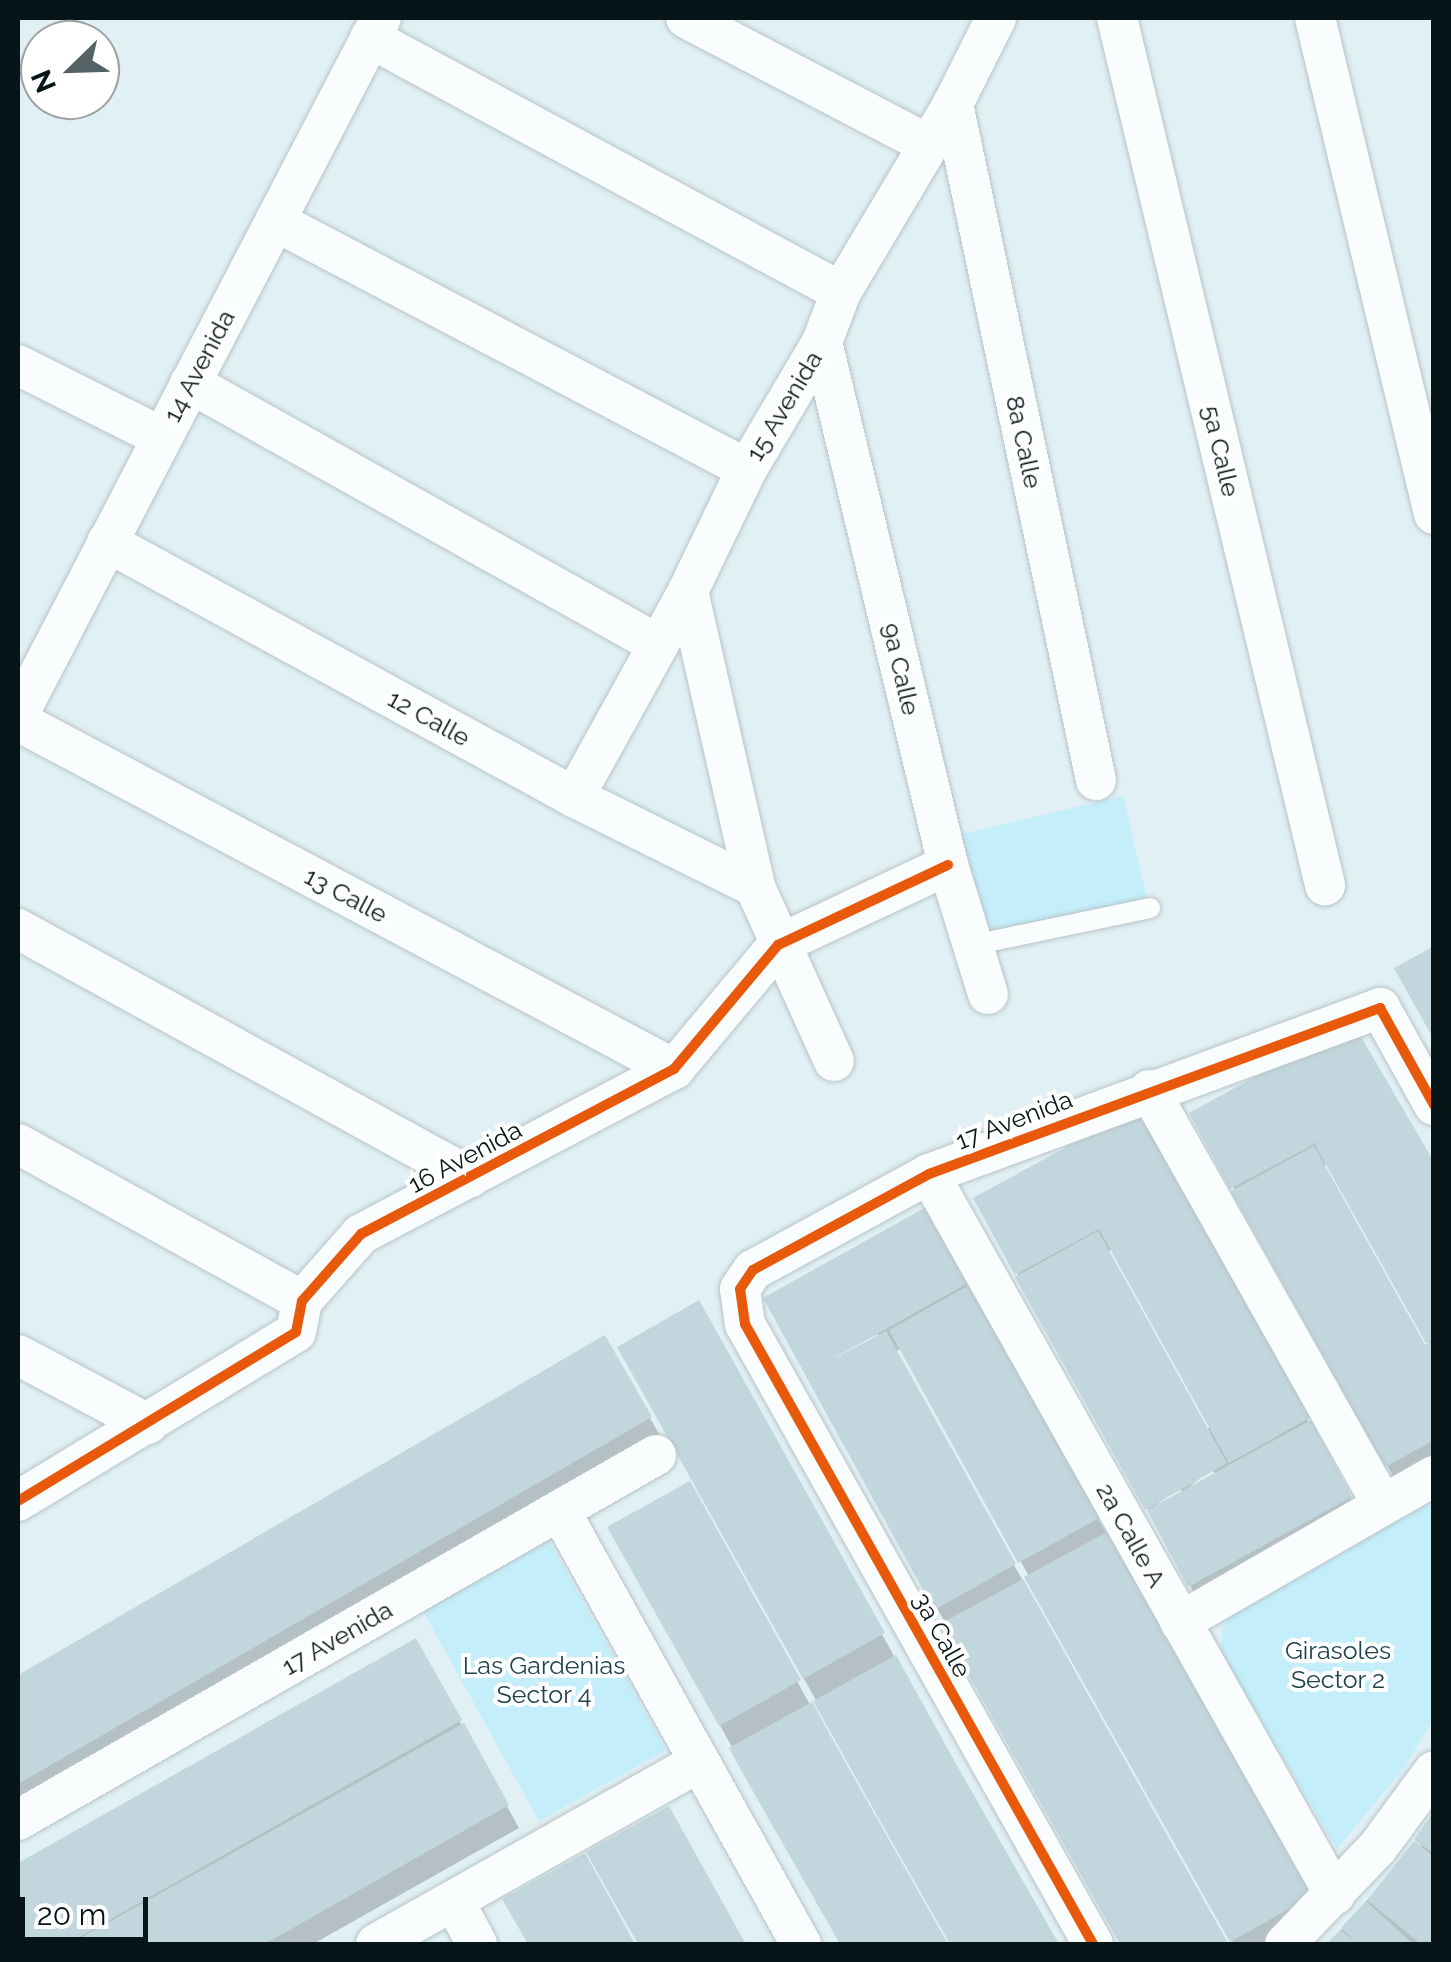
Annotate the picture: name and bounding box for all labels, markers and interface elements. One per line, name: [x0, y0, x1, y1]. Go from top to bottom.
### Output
north arrow: [20, 20, 120, 120]
text: N: [24, 65, 63, 97]
street label: 14 Avenida: [157, 304, 241, 428]
street label: 15 Avenida: [739, 345, 829, 467]
street label: 8a Calle: [1000, 393, 1048, 491]
street label: 5a Calle: [1196, 402, 1246, 500]
street label: 9a Calle: [876, 620, 926, 718]
street label: 12 Calle: [383, 683, 475, 753]
street label: 13 Calle: [299, 861, 393, 929]
street label: 17 Avenida: [951, 1084, 1077, 1156]
street label: 16 Avenida: [403, 1114, 527, 1200]
street label: 2a Calle A: [1090, 1477, 1172, 1593]
street label: 3a Calle: [906, 1587, 978, 1683]
street label: 17 Avenida: [276, 1594, 398, 1682]
park label: Girasoles Sector 2: [1285, 1636, 1391, 1695]
park label: Las Gardenias Sector 4: [463, 1651, 625, 1710]
scale bar: [25, 1877, 152, 1939]
text: 20 m: [37, 1897, 106, 1932]

